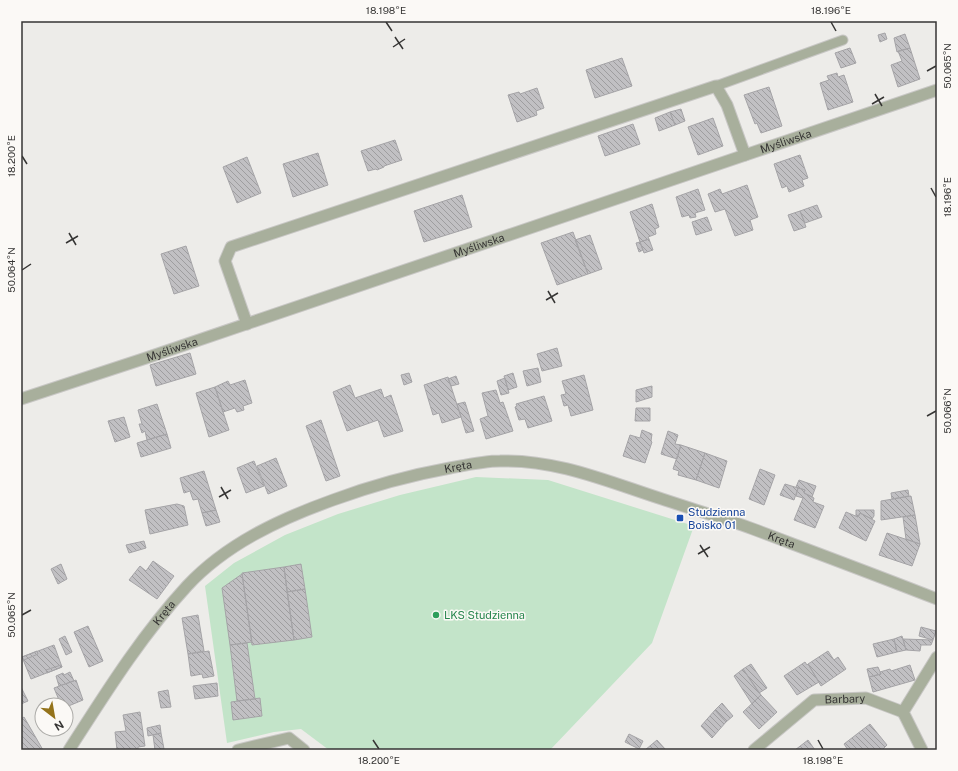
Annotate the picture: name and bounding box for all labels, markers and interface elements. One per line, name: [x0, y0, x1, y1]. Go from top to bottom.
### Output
text: 18.198°E: [366, 4, 406, 16]
text: 18.196°E: [811, 4, 851, 16]
text: 50.065°N: [941, 43, 953, 89]
street label: Myśliwska: [759, 127, 813, 155]
text: 18.200°E: [5, 135, 17, 177]
text: 18.196°E: [941, 177, 953, 217]
street label: Myśliwska: [452, 231, 506, 259]
text: 50.064°N: [5, 247, 17, 293]
street label: Myśliwska: [145, 335, 199, 363]
text: 50.066°N: [941, 388, 953, 434]
street label: Kręta: [443, 458, 473, 475]
place label: Studzienna Boisko 01: [688, 506, 745, 531]
marker: Studzienna Boisko 01: [675, 513, 685, 523]
street label: Kręta: [766, 529, 797, 550]
text: 50.065°N: [5, 592, 17, 638]
street label: Kręta: [150, 598, 177, 627]
place label: LKS Studzienna: [444, 609, 525, 621]
marker: LKS Studzienna: [431, 610, 441, 620]
street label: Barbary: [824, 692, 866, 706]
north arrow: [34, 697, 74, 737]
text: N: [52, 718, 66, 733]
text: 18.200°E: [358, 754, 400, 766]
text: 18.198°E: [803, 754, 843, 766]

